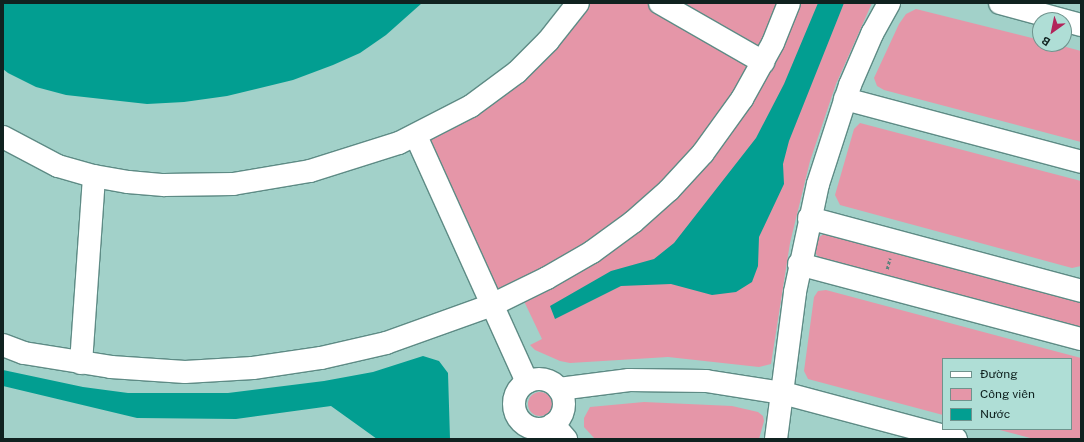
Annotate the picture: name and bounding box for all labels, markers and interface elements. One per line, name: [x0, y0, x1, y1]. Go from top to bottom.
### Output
north arrow: [1032, 12, 1072, 52]
text: B: [1040, 34, 1052, 48]
legend: [942, 358, 1072, 430]
text: Đường: [980, 367, 1018, 381]
text: Công viên: [980, 387, 1035, 401]
text: Nước: [980, 407, 1010, 421]

